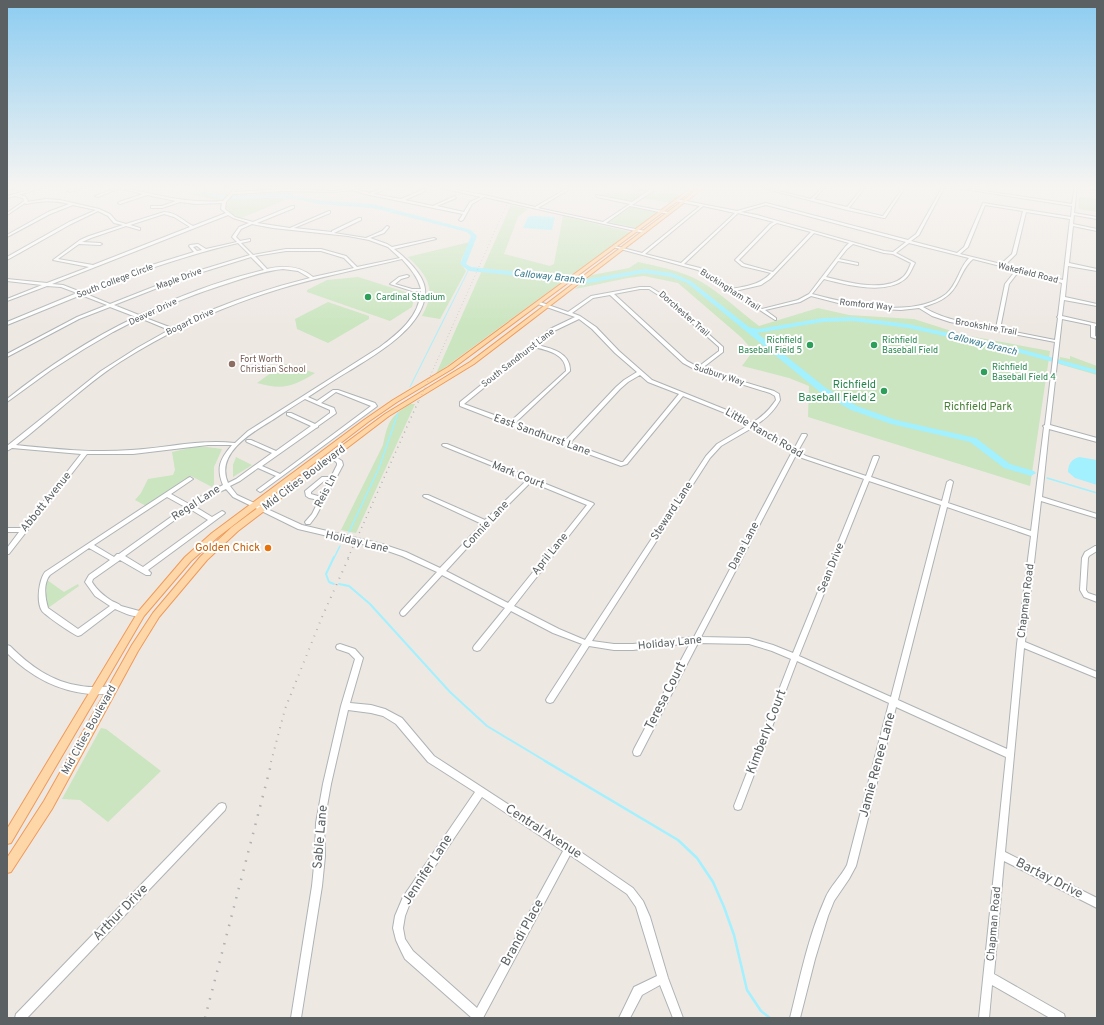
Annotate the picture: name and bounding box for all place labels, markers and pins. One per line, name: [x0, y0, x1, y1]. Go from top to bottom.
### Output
marker: Cardinal Stadium: [363, 292, 373, 302]
place label: Cardinal Stadium: [376, 292, 445, 303]
place label: Richfield Baseball Field 5: [738, 335, 802, 356]
place label: Richfield Baseball Field: [882, 335, 938, 356]
marker: Richfield Baseball Field 5: [805, 340, 815, 350]
marker: Richfield Baseball Field: [869, 340, 879, 350]
place label: Fort Worth Christian School: [240, 354, 306, 375]
marker: Fort Worth Christian School: [227, 359, 237, 369]
place label: Richfield Baseball Field 4: [992, 362, 1056, 383]
marker: Richfield Baseball Field 4: [979, 367, 989, 377]
place label: Richfield Baseball Field 2: [798, 378, 876, 405]
marker: Richfield Baseball Field 2: [879, 386, 889, 396]
place label: Golden Chick: [195, 541, 260, 555]
marker: Golden Chick: [263, 543, 273, 553]

